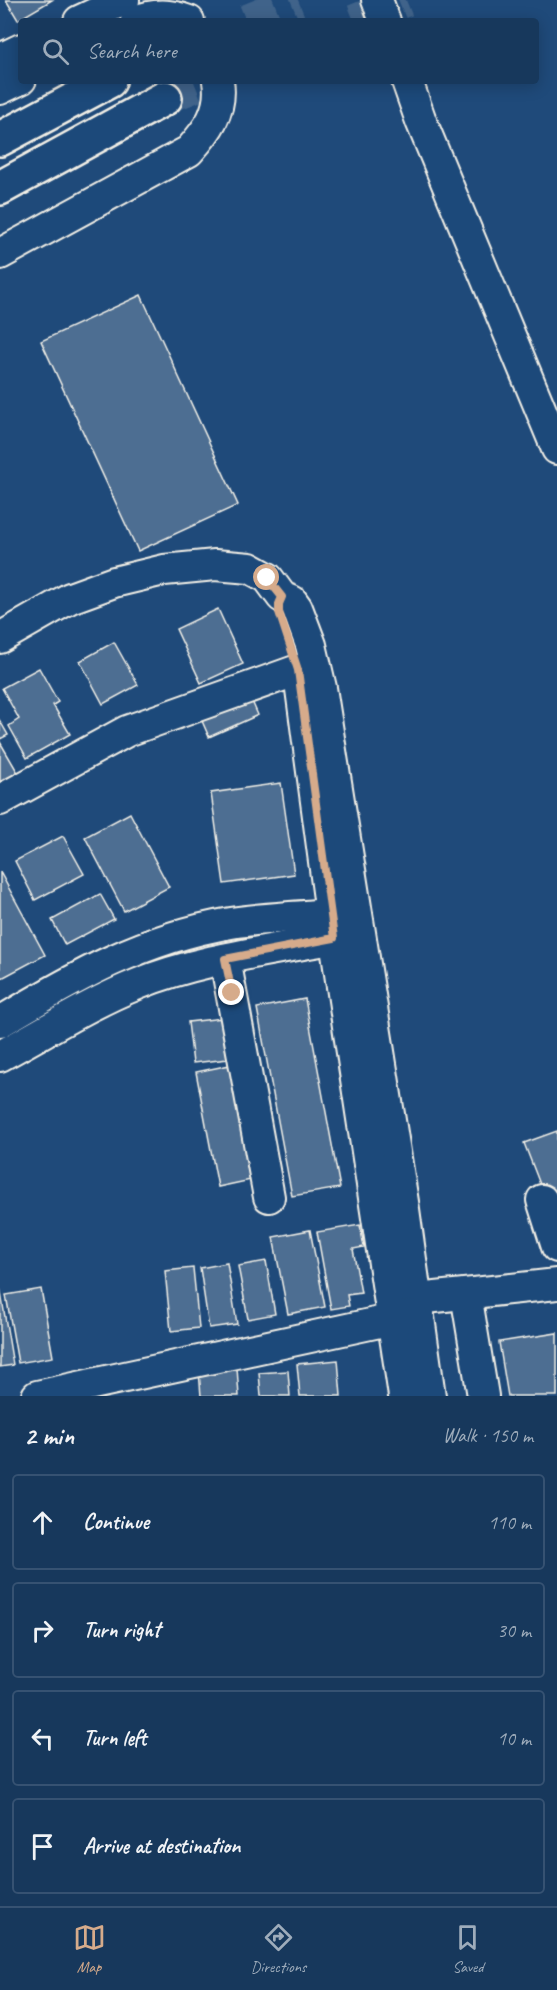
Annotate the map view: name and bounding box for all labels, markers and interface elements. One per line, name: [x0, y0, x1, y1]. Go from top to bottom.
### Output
search box: [18, 18, 539, 84]
icon: search: [39, 35, 72, 68]
text: Search here: [87, 37, 177, 65]
route start: [253, 564, 279, 590]
route end: [218, 979, 244, 1005]
text: 2 min: [24, 1419, 74, 1452]
text: Walk · 150 m: [443, 1423, 533, 1448]
icon: ahead: [26, 1506, 59, 1539]
text: Continue: [83, 1508, 149, 1536]
text: 110 m: [488, 1510, 531, 1535]
icon: right: [26, 1614, 59, 1647]
text: Turn right: [83, 1616, 160, 1644]
text: 30 m: [497, 1618, 531, 1643]
icon: left: [26, 1722, 59, 1755]
text: Turn left: [83, 1724, 147, 1752]
text: 10 m: [497, 1726, 531, 1751]
icon: arrive: [26, 1830, 59, 1863]
text: Arrive at destination: [83, 1832, 240, 1860]
tab: Map: [73, 1921, 106, 1977]
tab: Directions: [251, 1921, 306, 1977]
tab: Saved: [451, 1921, 484, 1977]

